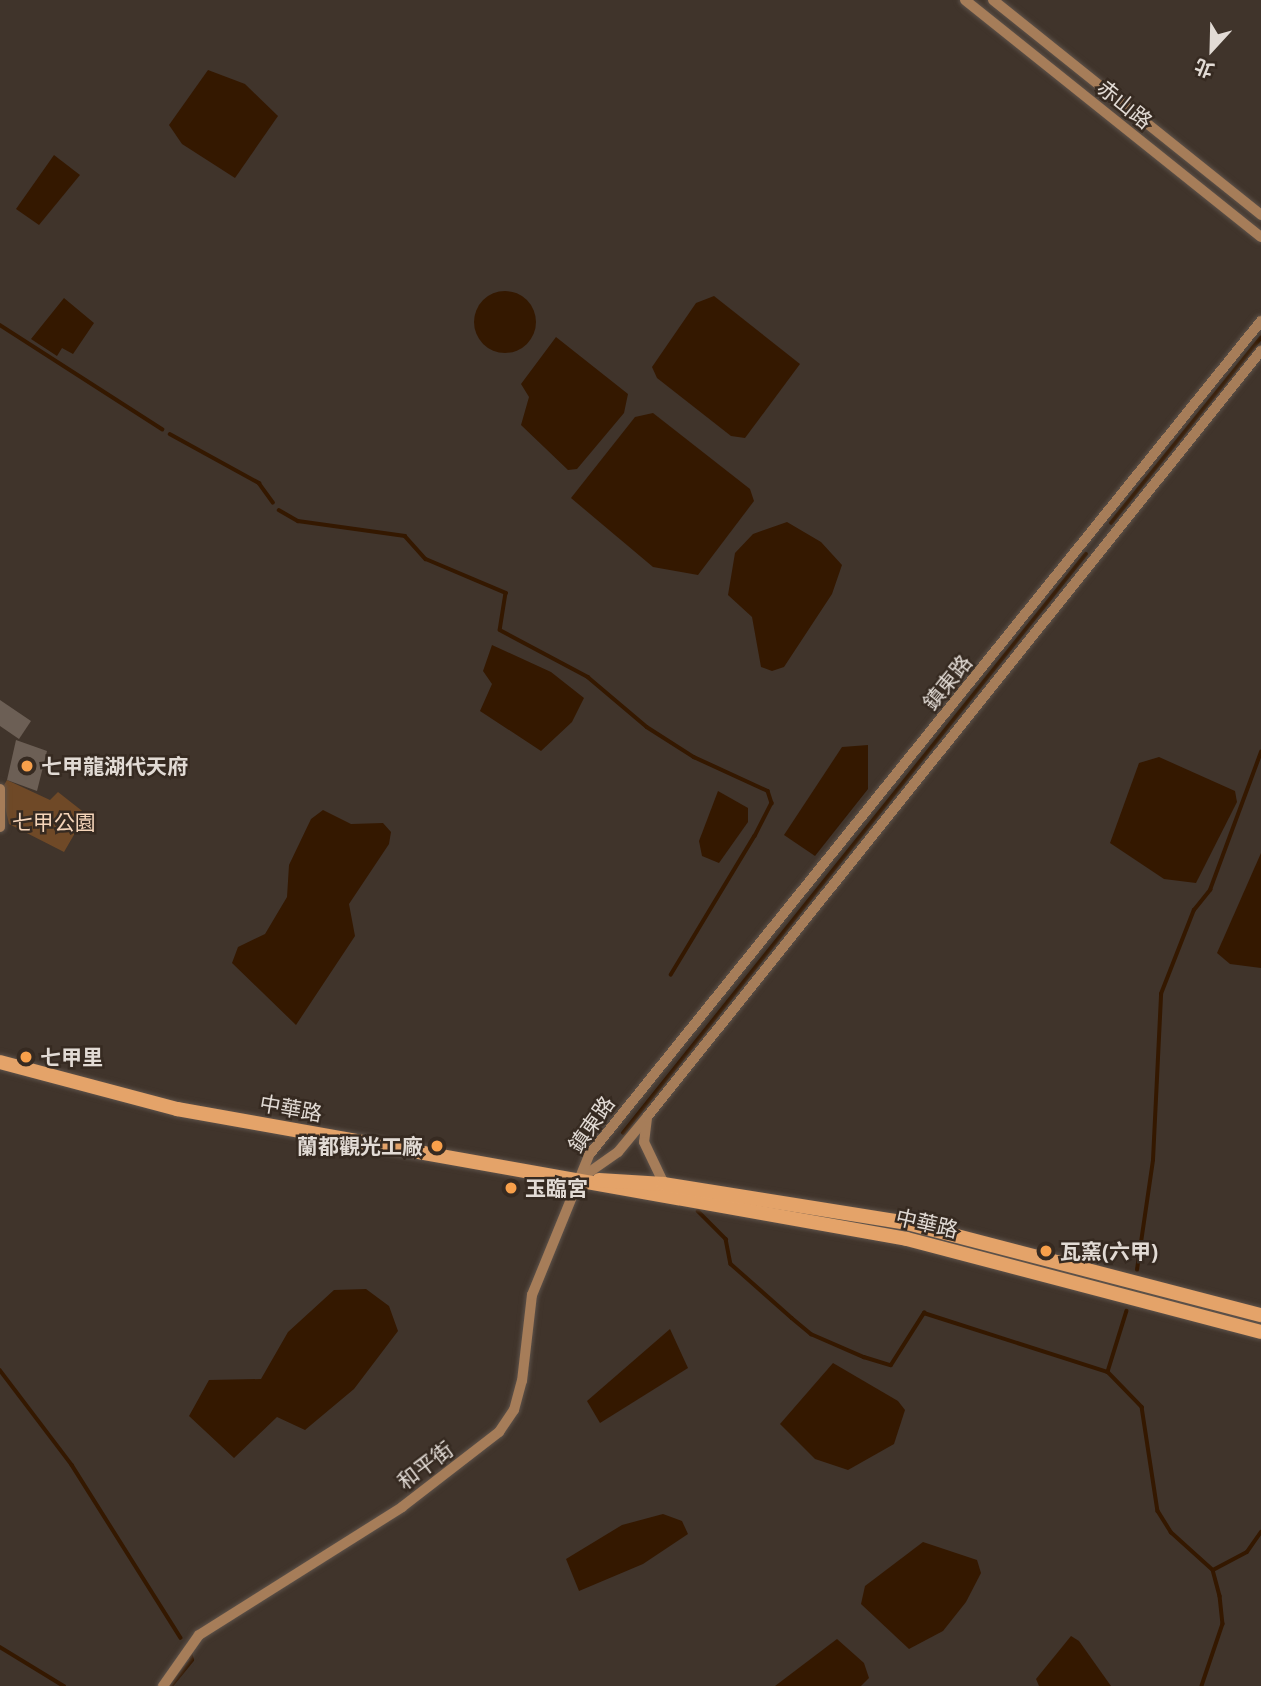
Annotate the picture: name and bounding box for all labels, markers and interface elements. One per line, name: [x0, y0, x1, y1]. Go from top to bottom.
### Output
north arrow: [1177, 14, 1247, 84]
text: 北: [1190, 53, 1218, 84]
street label: 赤山路: [1093, 74, 1157, 134]
street label: 鎮東路: [917, 650, 977, 714]
place label: 七甲龍湖代天府: [41, 753, 188, 779]
marker: 七甲龍湖代天府: [19, 758, 35, 774]
park label: 七甲公園: [12, 809, 96, 835]
place label: 七甲里: [40, 1044, 103, 1070]
marker: 七甲里: [18, 1049, 34, 1065]
street label: 中華路: [258, 1090, 324, 1126]
street label: 鎮東路: [563, 1091, 619, 1157]
place label: 蘭都觀光工廠: [297, 1133, 423, 1159]
marker: 蘭都觀光工廠: [429, 1138, 445, 1154]
place label: 玉臨宮: [525, 1175, 588, 1201]
marker: 玉臨宮: [503, 1180, 519, 1196]
street label: 中華路: [893, 1204, 961, 1242]
place label: 瓦窯(六甲): [1060, 1238, 1158, 1264]
marker: 瓦窯(六甲): [1038, 1243, 1054, 1259]
street label: 和平街: [392, 1436, 458, 1494]

